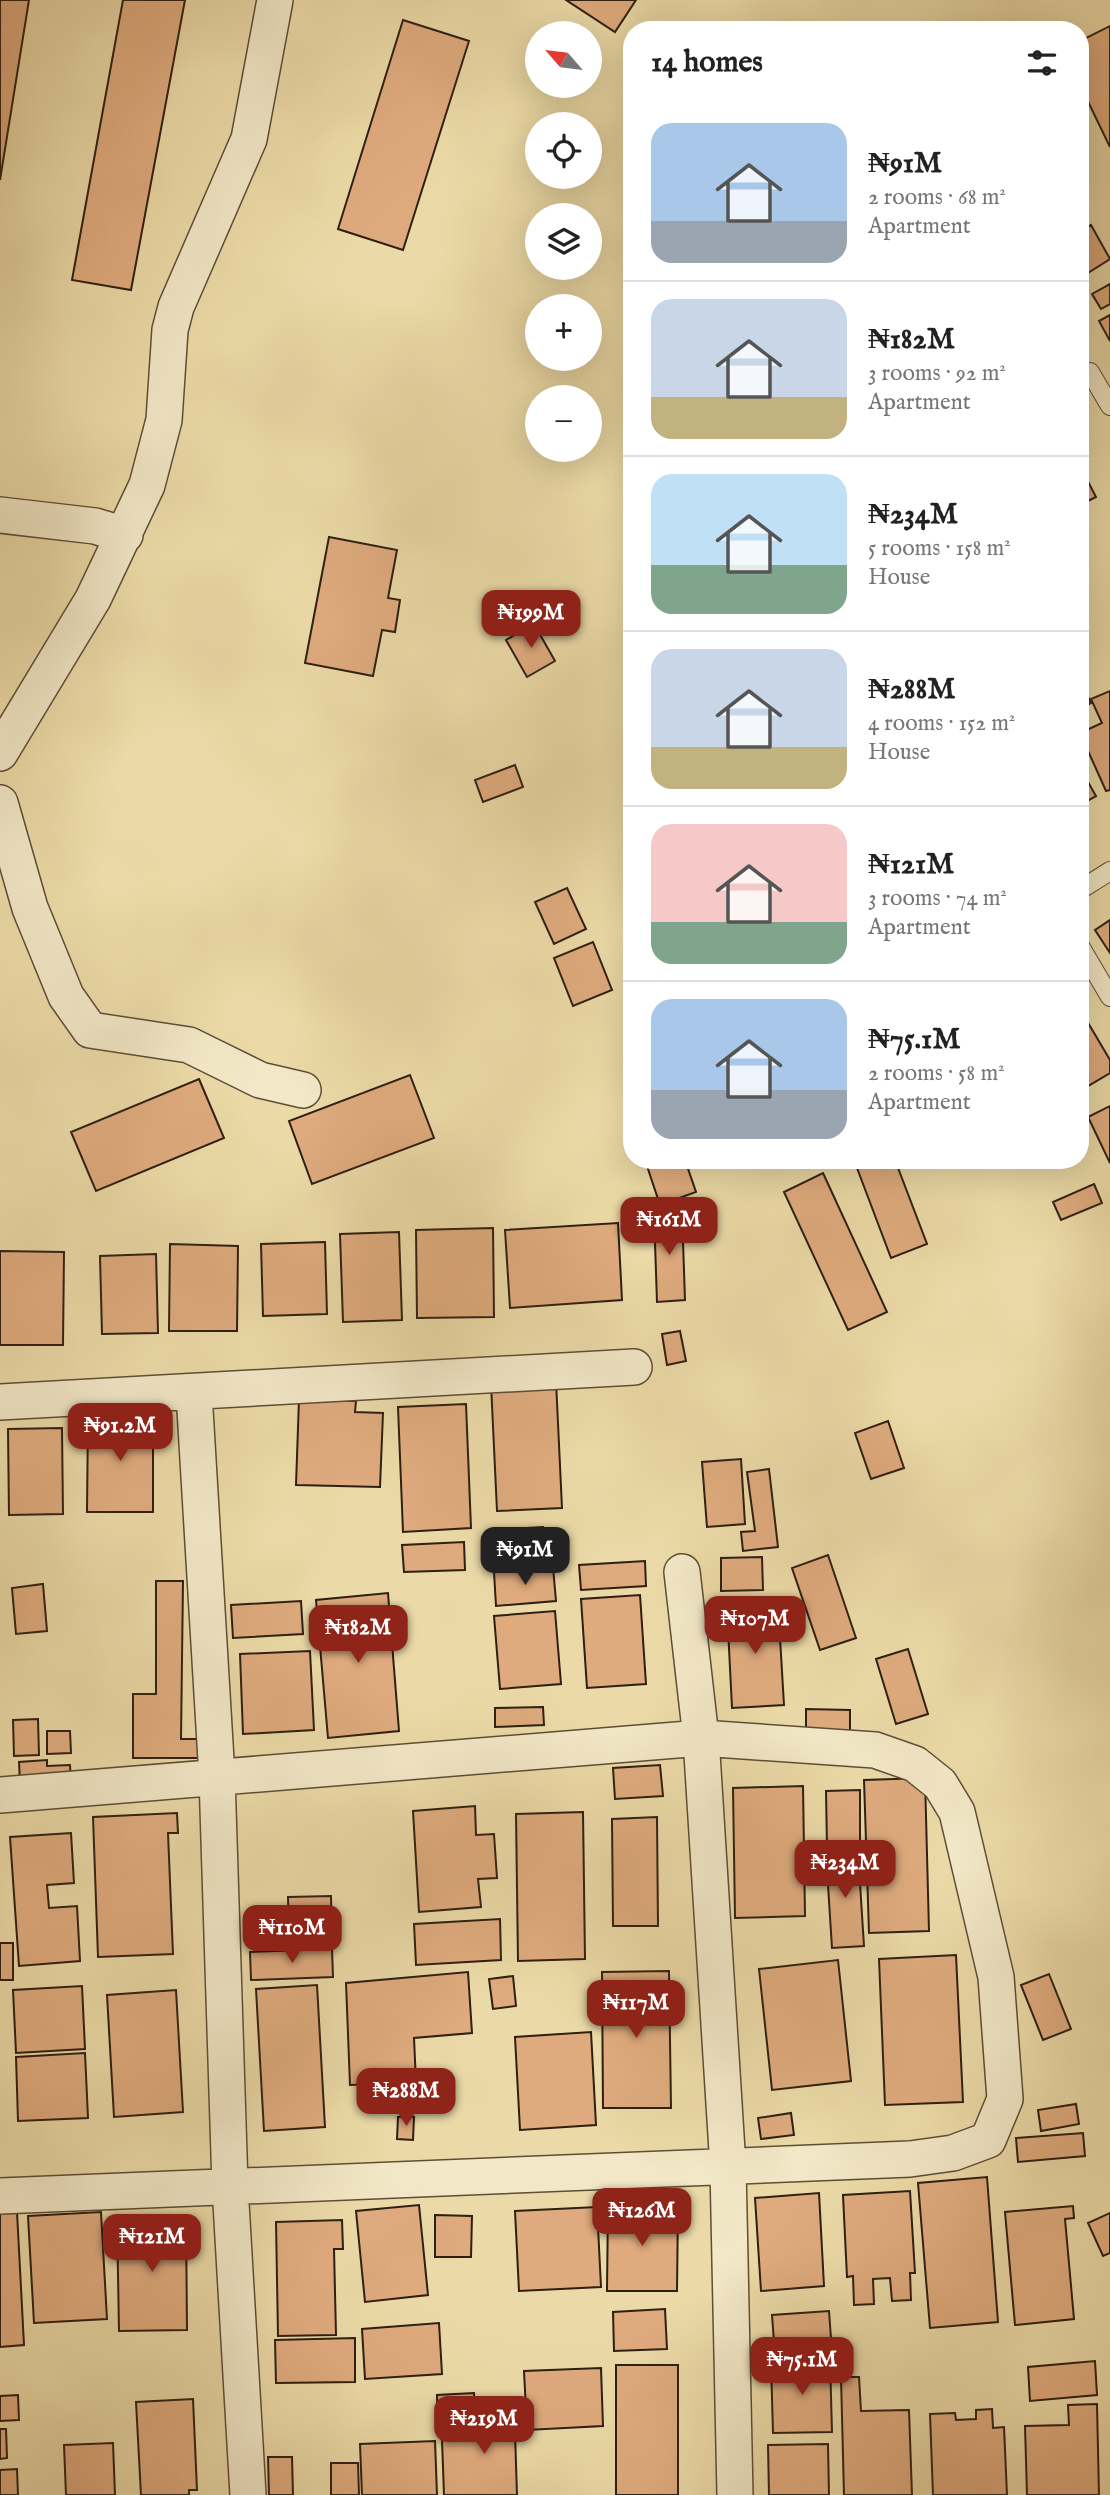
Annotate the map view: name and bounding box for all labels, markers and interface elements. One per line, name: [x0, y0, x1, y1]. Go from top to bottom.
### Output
north arrow: [525, 21, 602, 98]
map controls: [525, 21, 602, 462]
text: 14 homes: [651, 44, 763, 82]
icon: filters: [1023, 44, 1061, 82]
button: locate: [525, 112, 602, 189]
text: ₦91M: [868, 145, 942, 183]
icon: home: [707, 151, 791, 235]
text: 2 rooms · 68 m²: [868, 183, 1006, 212]
button: layers: [525, 203, 602, 280]
text: Apartment: [868, 212, 971, 241]
button: +: [525, 294, 602, 371]
text: ₦182M: [868, 321, 955, 359]
icon: home: [707, 327, 791, 411]
text: 3 rooms · 92 m²: [868, 359, 1006, 388]
button: −: [525, 385, 602, 462]
text: Apartment: [868, 388, 971, 417]
text: ₦234M: [868, 496, 958, 534]
icon: home: [707, 502, 791, 586]
text: 5 rooms · 158 m²: [868, 534, 1011, 563]
text: House: [868, 563, 930, 592]
pin: ₦199M: [482, 590, 580, 650]
text: ₦199M: [498, 598, 564, 627]
text: ₦288M: [868, 671, 955, 709]
icon: home: [707, 677, 791, 761]
text: 4 rooms · 152 m²: [868, 709, 1015, 738]
text: House: [868, 738, 930, 767]
text: ₦121M: [868, 846, 954, 884]
icon: home: [707, 852, 791, 936]
text: 3 rooms · 74 m²: [868, 884, 1007, 913]
text: Apartment: [868, 913, 971, 942]
text: ₦75.1M: [868, 1021, 960, 1059]
icon: home: [707, 1027, 791, 1111]
text: 2 rooms · 58 m²: [868, 1059, 1005, 1088]
text: Apartment: [868, 1088, 971, 1117]
pin: ₦161M: [620, 1198, 718, 1257]
text: ₦161M: [637, 1205, 701, 1234]
pin: ₦91.2M: [63, 1404, 177, 1463]
text: ₦91.2M: [84, 1411, 156, 1440]
pin: ₦91M: [484, 1528, 566, 1587]
text: ₦91M: [497, 1535, 553, 1564]
pin: ₦107M: [706, 1596, 804, 1656]
text: ₦107M: [721, 1604, 789, 1633]
pin: ₦182M: [309, 1606, 407, 1665]
text: ₦182M: [325, 1613, 391, 1642]
pin: ₦234M: [796, 1840, 894, 1900]
text: ₦234M: [811, 1848, 879, 1877]
pin: ₦110M: [243, 1906, 341, 1965]
text: ₦110M: [259, 1913, 325, 1942]
pin: ₦117M: [587, 1980, 685, 2040]
text: ₦117M: [603, 1988, 669, 2017]
pin: ₦288M: [357, 2068, 455, 2128]
text: ₦288M: [372, 2076, 440, 2105]
pin: ₦126M: [593, 2188, 691, 2248]
text: ₦126M: [608, 2196, 676, 2225]
pin: ₦121M: [103, 2214, 201, 2274]
text: ₦121M: [119, 2222, 185, 2251]
pin: ₦75.1M: [745, 2338, 859, 2397]
text: ₦75.1M: [767, 2345, 837, 2374]
pin: ₦219M: [435, 2396, 533, 2456]
text: ₦219M: [450, 2404, 518, 2433]

